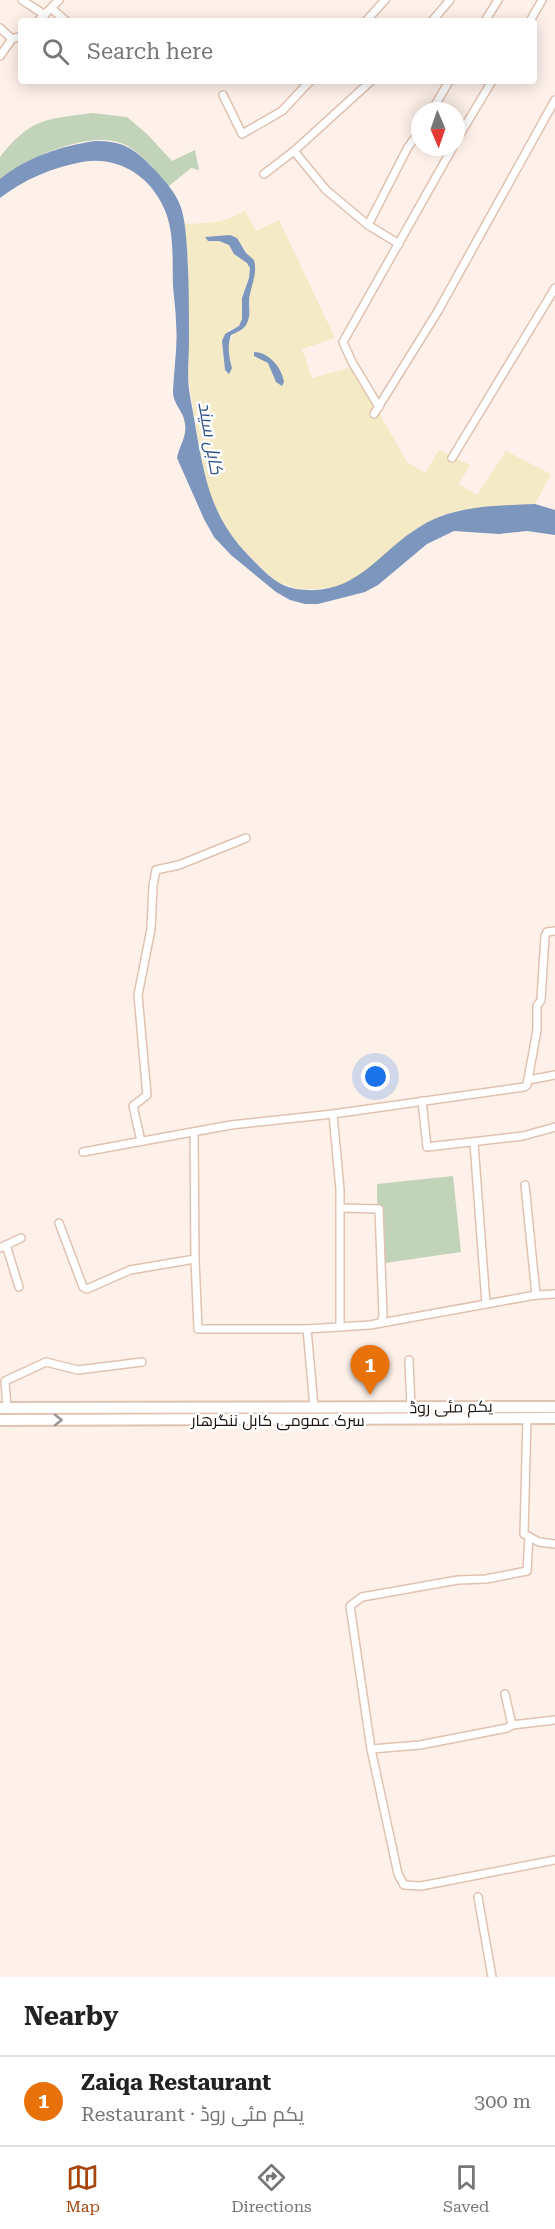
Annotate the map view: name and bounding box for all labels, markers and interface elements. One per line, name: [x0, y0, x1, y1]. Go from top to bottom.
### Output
search box: [18, 18, 537, 84]
icon: search: [39, 35, 72, 68]
text: Search here: [87, 39, 213, 64]
north arrow: [411, 102, 465, 156]
water label: کابل سيند: [193, 400, 228, 477]
your location: [361, 1062, 390, 1091]
pin: 1: [350, 1346, 389, 1395]
street label: یکم مئی روڈ: [409, 1397, 494, 1419]
street label: سرک عمومی کابل ننگرهار: [190, 1411, 365, 1431]
one-way arrow: [54, 1414, 63, 1426]
text: Nearby: [24, 2001, 118, 2031]
text: Zaiqa Restaurant: [81, 2070, 271, 2095]
text: 1: [38, 2089, 49, 2113]
text: 300 m: [474, 2089, 531, 2113]
text: Restaurant · یکم مئی روڈ: [81, 2102, 304, 2126]
tab: Map: [66, 2161, 100, 2216]
tab: Directions: [231, 2161, 312, 2216]
tab: Saved: [443, 2161, 489, 2216]

